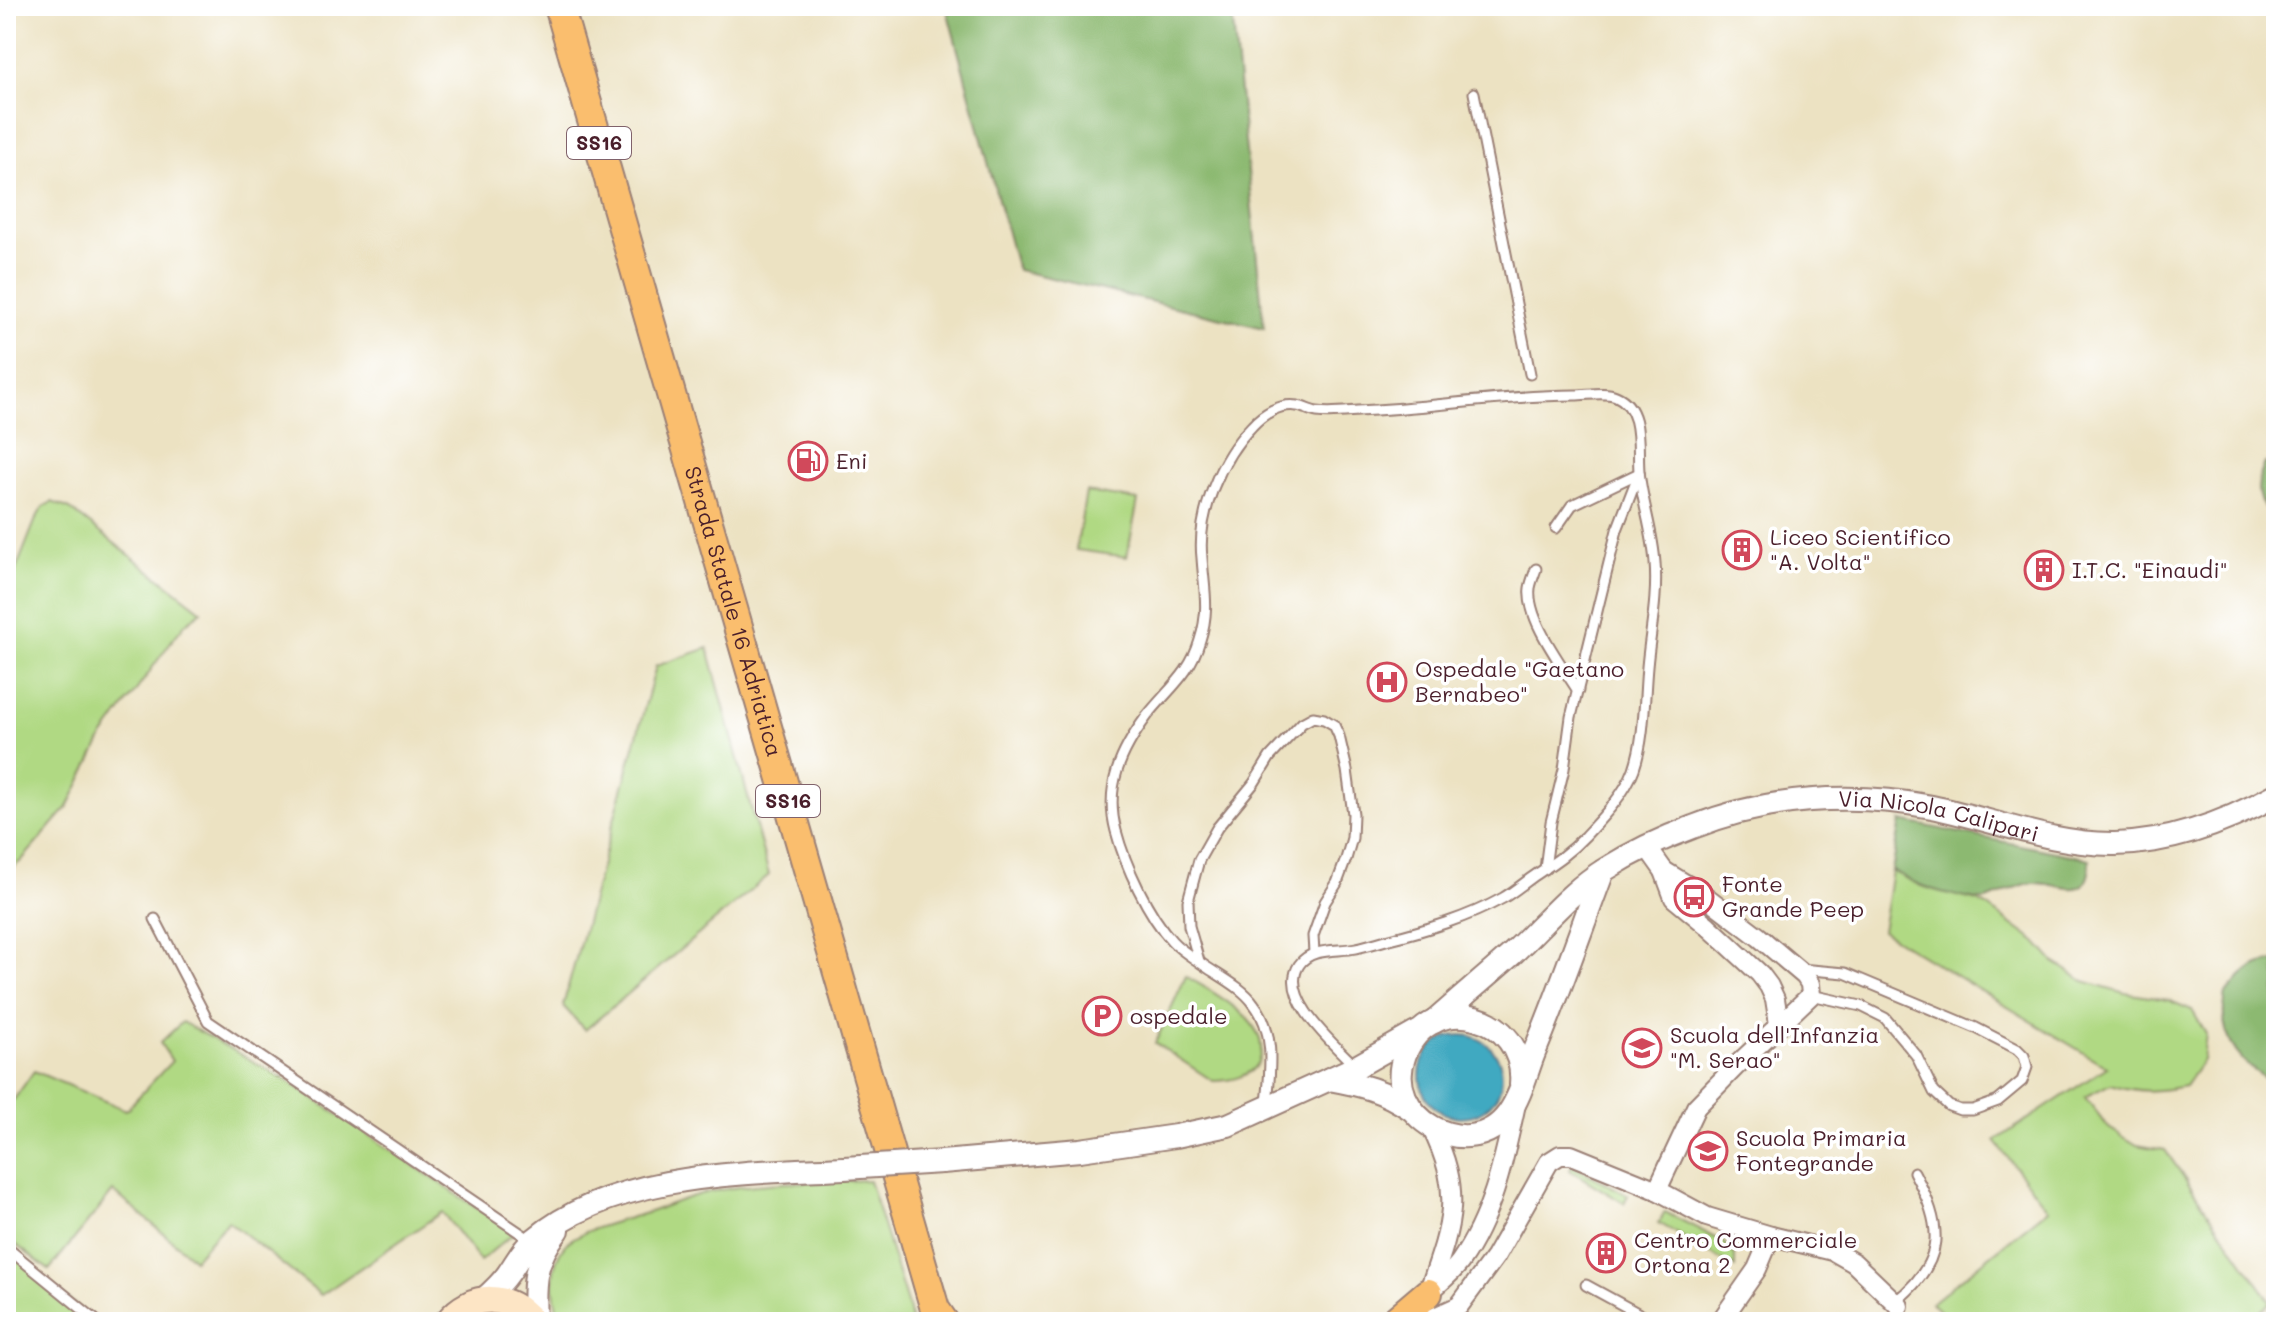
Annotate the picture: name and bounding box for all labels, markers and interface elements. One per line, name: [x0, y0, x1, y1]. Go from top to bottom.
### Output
road number: SS16: [567, 127, 631, 159]
fuel station icon: Eni: [787, 440, 829, 482]
place label: Eni: [836, 446, 868, 475]
street label: Strada Statale 16 Adriatica: [679, 463, 790, 760]
place label: Liceo Scientifico "A. Volta": [1770, 522, 1951, 576]
building icon: Liceo Scientifico "A. Volta": [1721, 529, 1763, 571]
building icon: I.T.C. "Einaudi": [2023, 549, 2065, 591]
place label: I.T.C. "Einaudi": [2072, 555, 2227, 584]
place label: Ospedale "Gaetano Bernabeo": [1415, 654, 1624, 708]
hospital icon: Ospedale "Gaetano Bernabeo": [1366, 661, 1408, 703]
street label: Via Nicola Calipari: [1838, 784, 2042, 848]
road number: SS16: [756, 785, 820, 817]
place label: Fonte Grande Peep: [1722, 869, 1864, 923]
bus stop icon: Fonte Grande Peep: [1673, 876, 1715, 918]
parking icon: ospedale: [1081, 995, 1123, 1037]
place label: ospedale: [1130, 1001, 1228, 1030]
place label: Scuola dell'Infanzia "M. Serao": [1670, 1020, 1879, 1074]
school or university icon: Scuola dell'Infanzia "M. Serao": [1621, 1027, 1663, 1069]
place label: Scuola Primaria Fontegrande: [1736, 1123, 1907, 1177]
school or university icon: Scuola Primaria Fontegrande: [1687, 1130, 1729, 1172]
place label: Centro Commerciale Ortona 2: [1634, 1225, 1857, 1279]
building icon: Centro Commerciale Ortona 2: [1585, 1232, 1627, 1274]

